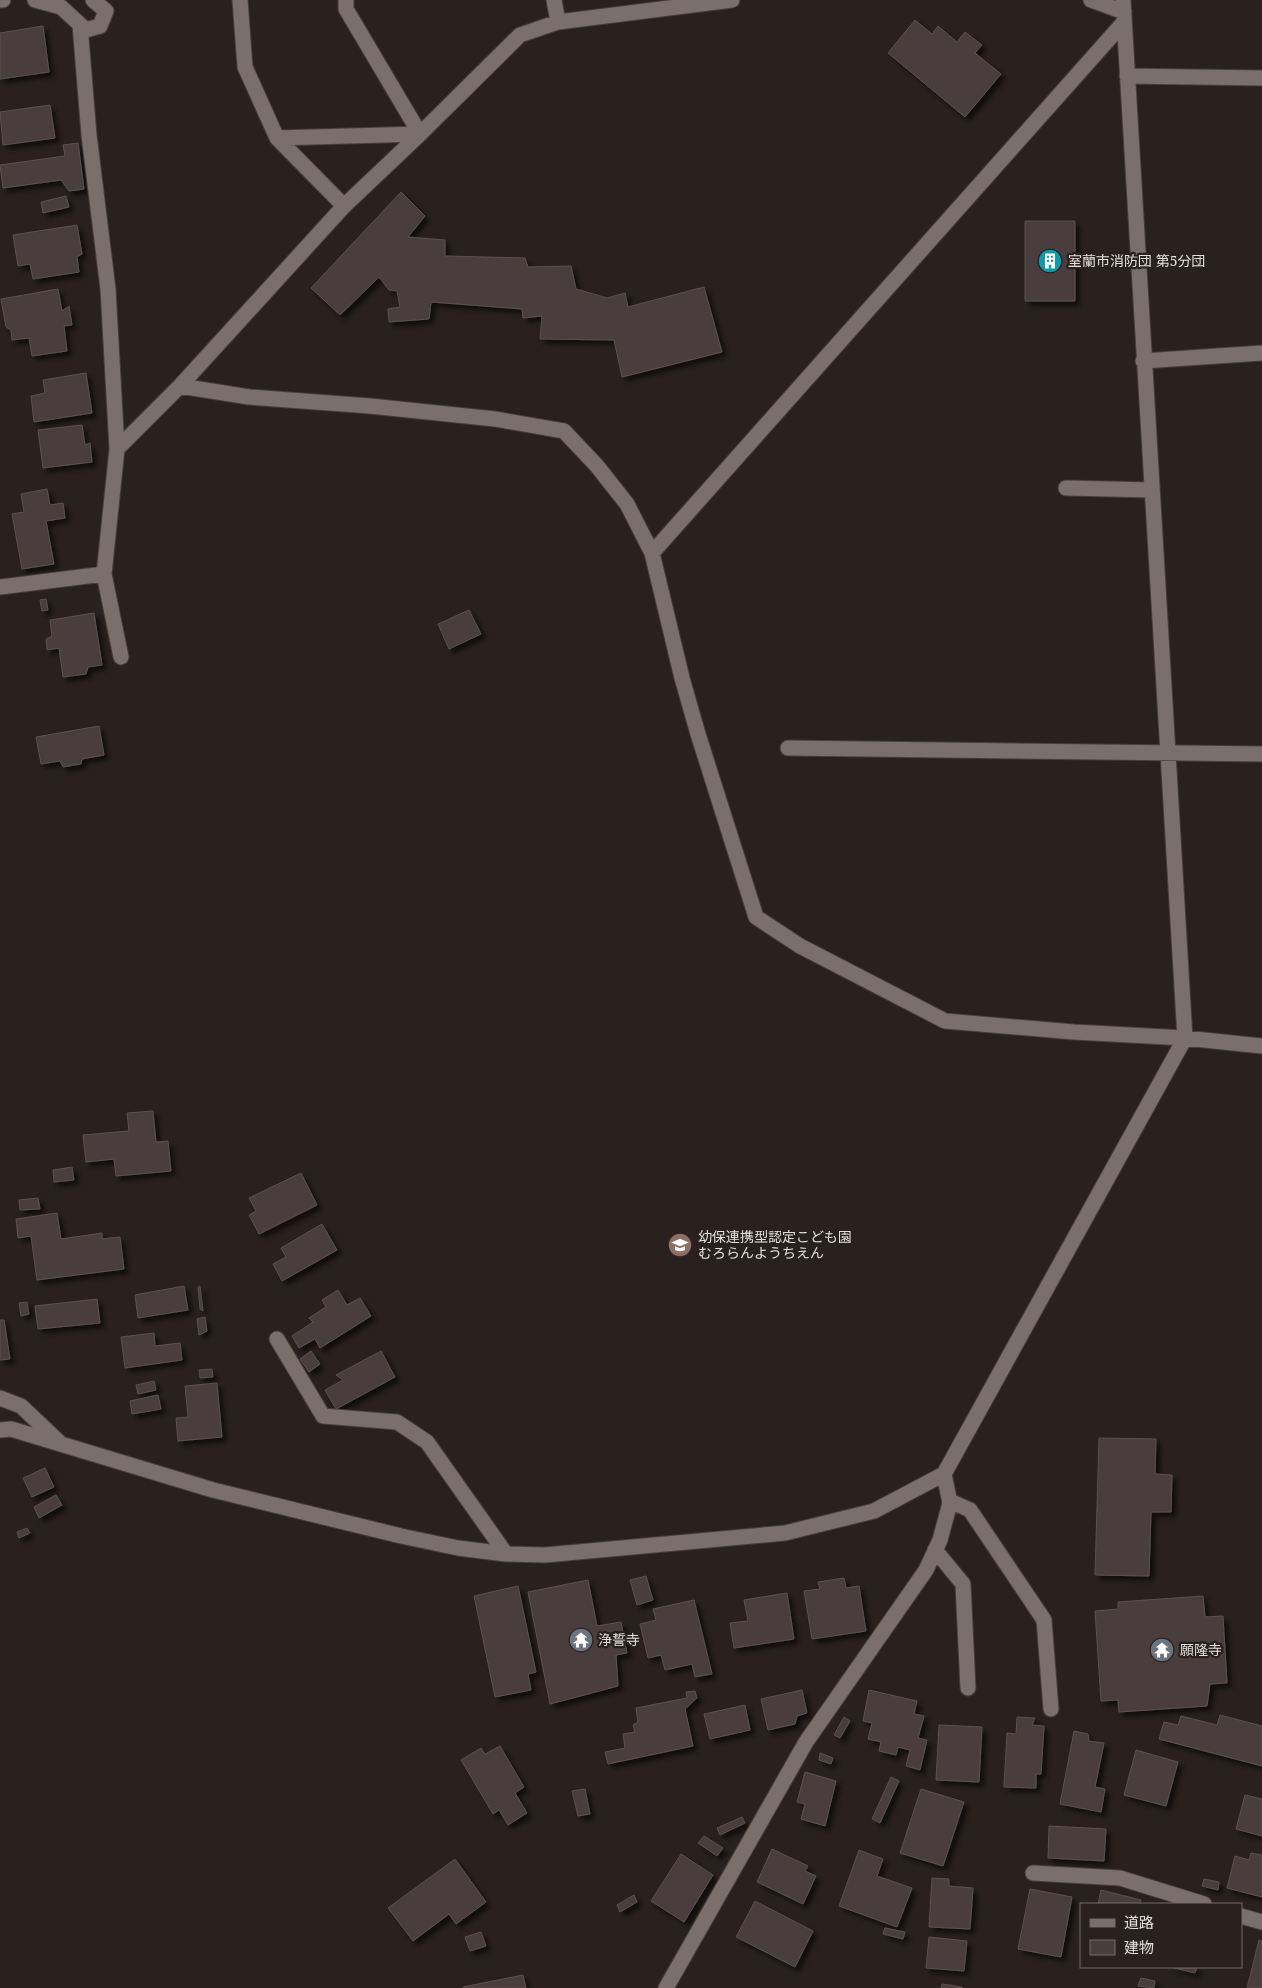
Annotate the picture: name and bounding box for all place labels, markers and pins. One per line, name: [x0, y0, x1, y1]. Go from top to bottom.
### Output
building icon: 室蘭市消防団 第5分団: [1037, 248, 1063, 274]
place label: 室蘭市消防団 第5分団: [1068, 251, 1205, 270]
place label: 幼保連携型認定こども園 むろらんようちえん: [698, 1227, 852, 1262]
school or university icon: 幼保連携型認定こども園 むろらんようちえん: [667, 1232, 693, 1258]
temple icon: 浄誓寺: [568, 1627, 594, 1653]
place label: 浄誓寺: [598, 1630, 640, 1649]
temple icon: 願隆寺: [1149, 1637, 1175, 1663]
place label: 願隆寺: [1180, 1640, 1222, 1659]

